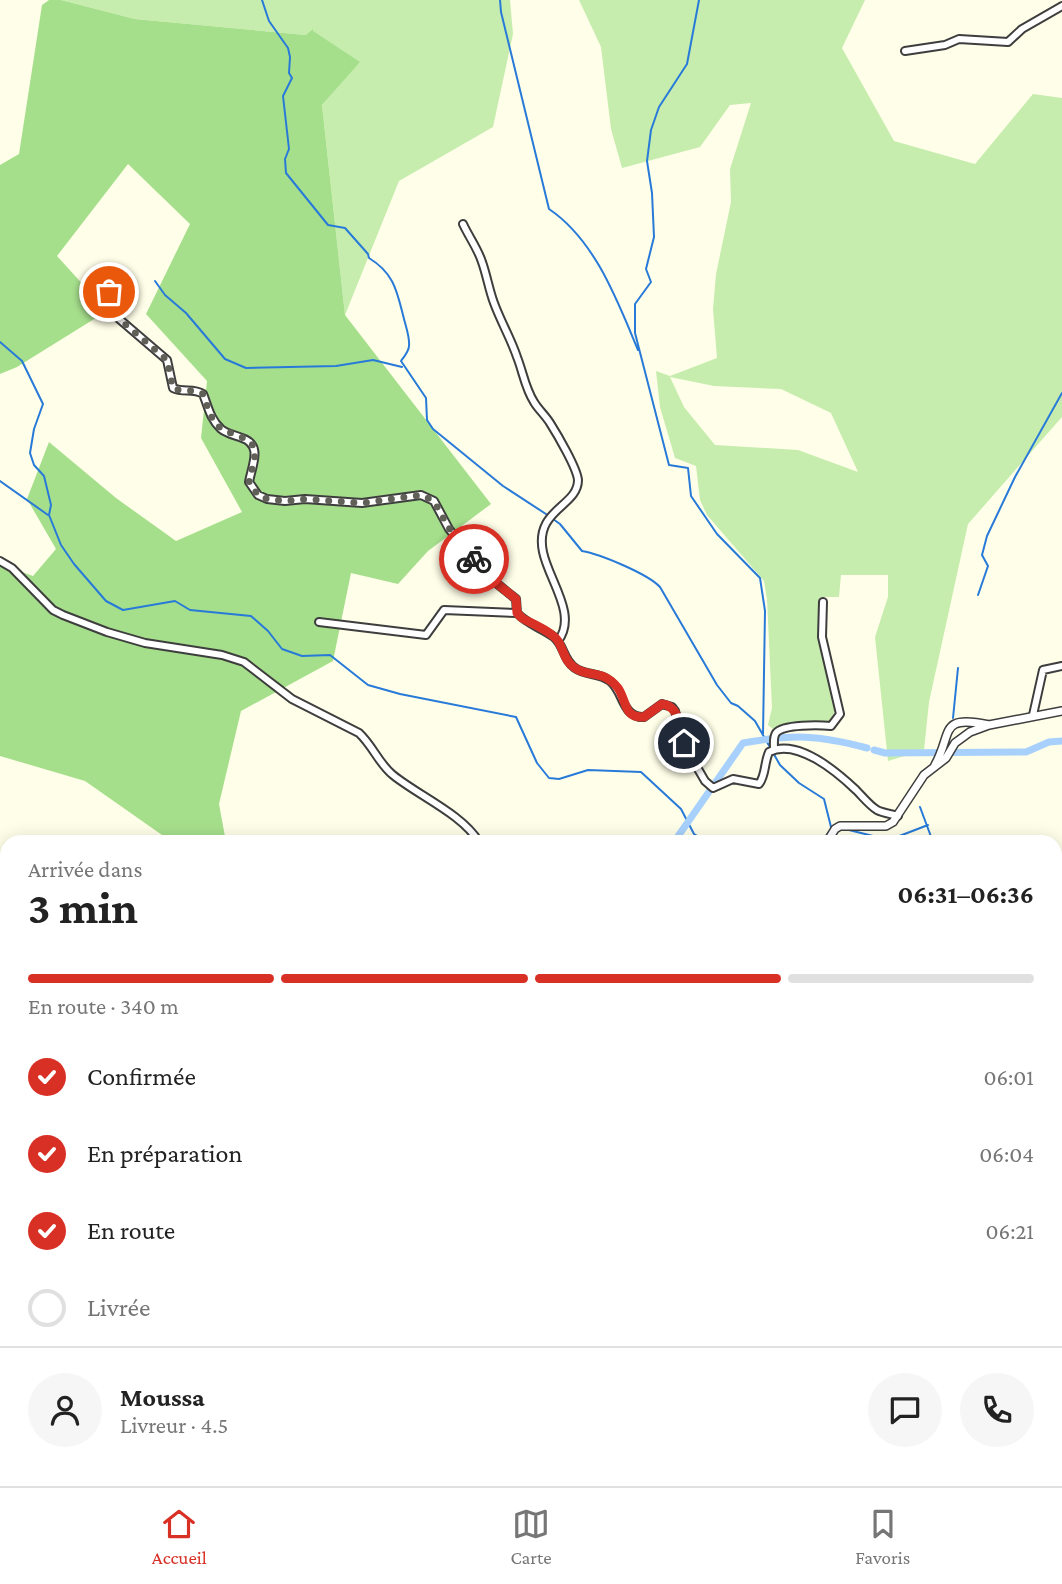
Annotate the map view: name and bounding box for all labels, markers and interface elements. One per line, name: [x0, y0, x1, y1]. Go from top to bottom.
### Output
pin: [79, 262, 139, 322]
icon: bag: [90, 273, 128, 311]
courier: [439, 524, 509, 594]
icon: bike: [455, 540, 493, 578]
pin: [654, 713, 714, 773]
icon: home: [665, 724, 703, 762]
text: Arrivée dans: [28, 856, 143, 882]
text: 06:31–06:36: [898, 880, 1034, 909]
text: 3 min: [28, 882, 138, 933]
text: En route · 340 m: [28, 993, 179, 1019]
icon: check: [28, 1058, 66, 1096]
text: Confirmée: [87, 1062, 196, 1091]
text: 06:01: [983, 1064, 1034, 1090]
icon: check: [28, 1135, 66, 1173]
text: En préparation: [87, 1139, 242, 1168]
text: 06:04: [979, 1141, 1034, 1167]
icon: check: [28, 1212, 66, 1250]
text: En route: [87, 1216, 175, 1245]
text: 06:21: [985, 1218, 1034, 1244]
text: Livrée: [87, 1293, 150, 1322]
button: person: [28, 1373, 102, 1447]
button: chat: [868, 1373, 942, 1447]
button: phone: [960, 1373, 1034, 1447]
text: Moussa: [120, 1383, 205, 1412]
text: Livreur · 4.5: [120, 1412, 228, 1438]
tab: Accueil: [152, 1505, 207, 1568]
tab: Carte: [510, 1505, 552, 1568]
tab: Favoris: [855, 1505, 910, 1568]

